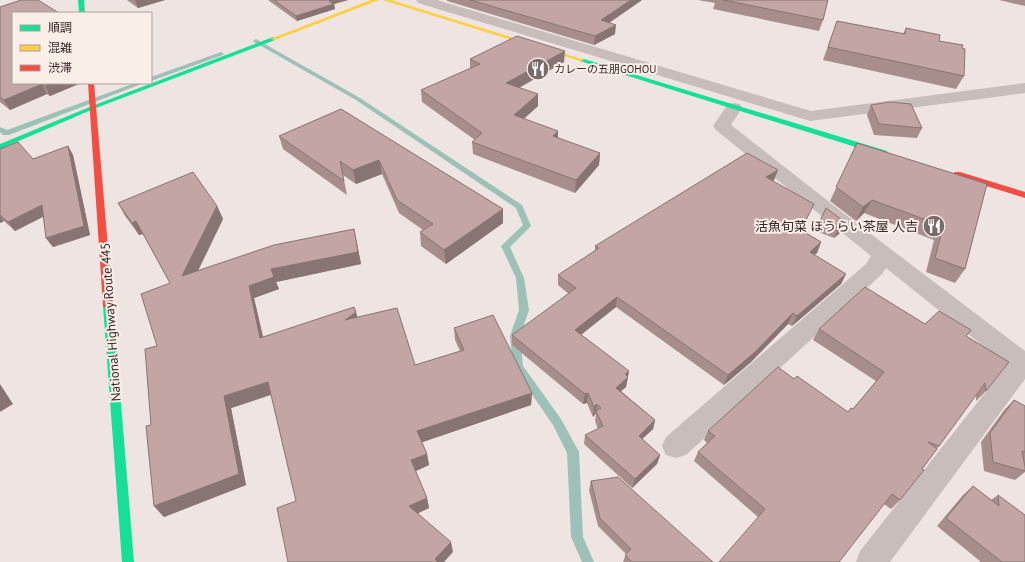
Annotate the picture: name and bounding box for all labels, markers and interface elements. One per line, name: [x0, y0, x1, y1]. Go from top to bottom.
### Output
legend: [12, 12, 152, 84]
text: 順調: [48, 20, 72, 35]
text: 混雑: [48, 40, 72, 55]
restaurant icon: カレーの五朋GOHOU: [525, 56, 551, 82]
text: 渋滞: [48, 60, 72, 75]
place label: カレーの五朋GOHOU: [554, 62, 656, 76]
restaurant icon: 活魚旬菜 ほうらい茶屋 人吉: [921, 213, 947, 239]
place label: 活魚旬菜 ほうらい茶屋 人吉: [755, 218, 918, 235]
street label: National Highway Route 445: [96, 242, 125, 402]

